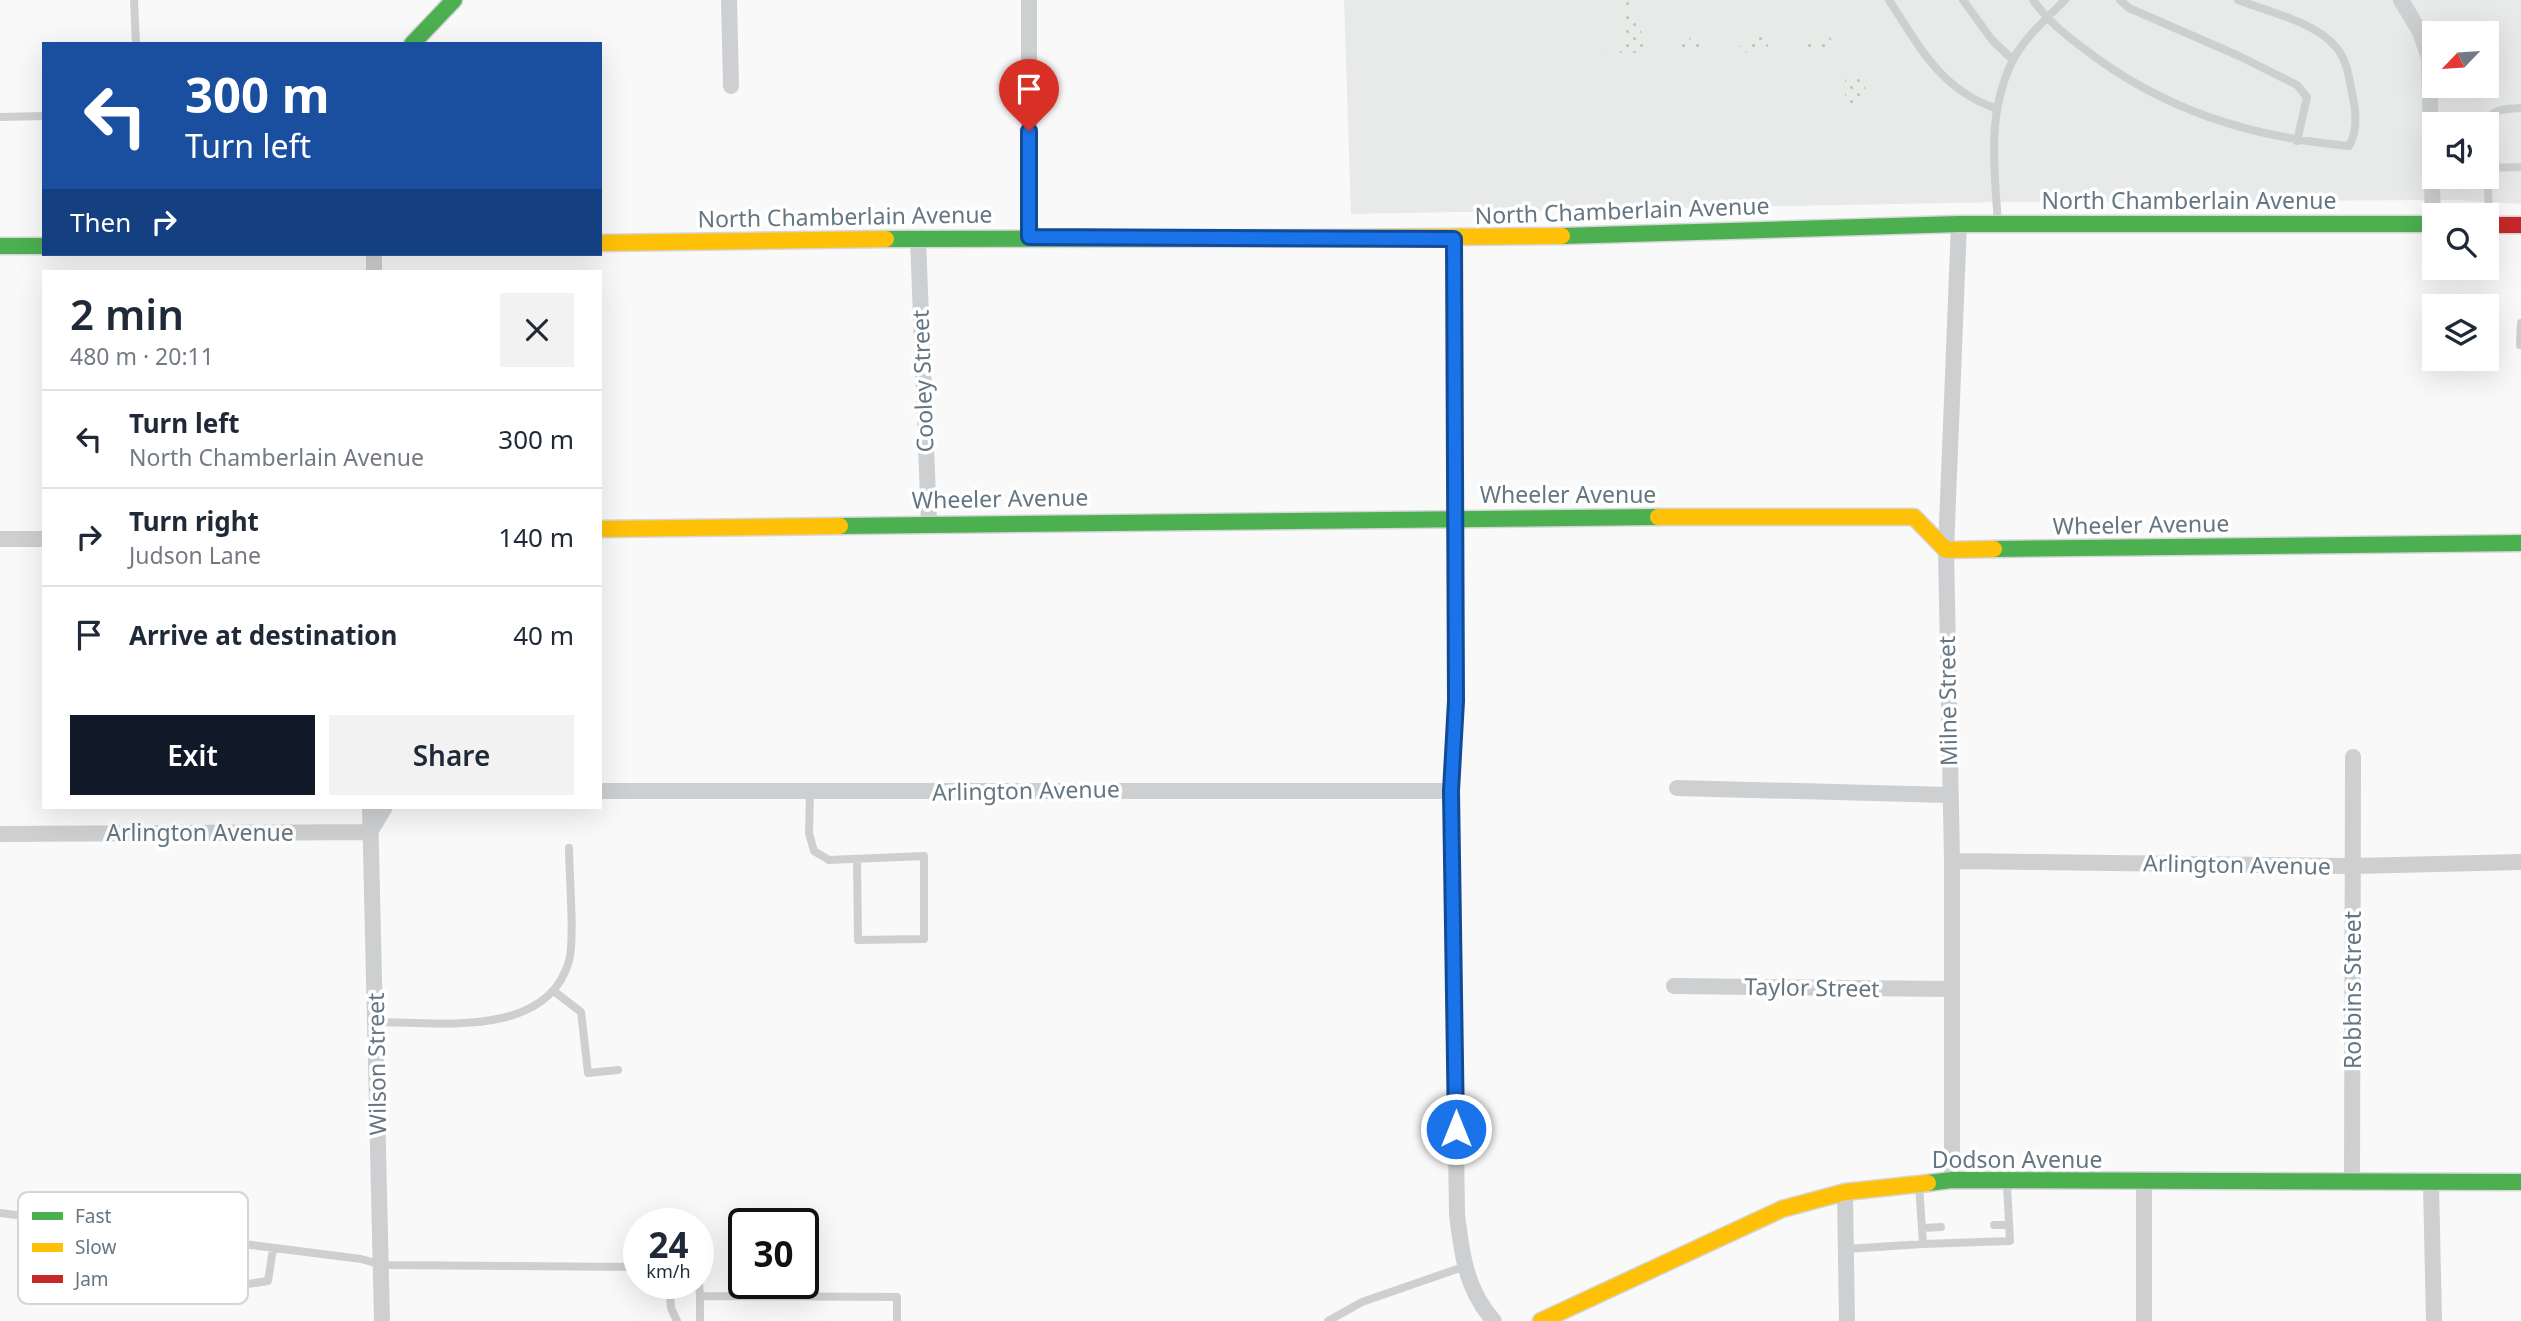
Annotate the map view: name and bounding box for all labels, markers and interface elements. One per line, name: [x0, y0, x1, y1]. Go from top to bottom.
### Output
north arrow: [2422, 21, 2499, 98]
map controls: [2422, 21, 2499, 371]
pin: [999, 59, 1059, 131]
text: 300 m: [185, 61, 330, 127]
icon: left: [70, 70, 161, 161]
icon: arrive: [1010, 70, 1048, 108]
button: sound: [2422, 112, 2499, 189]
text: Turn left: [185, 124, 311, 167]
street label: North Chamberlain Avenue: [2042, 184, 2336, 216]
street label: North Chamberlain Avenue: [1474, 189, 1770, 231]
street label: North Chamberlain Avenue: [697, 197, 993, 235]
icon: right: [145, 203, 183, 241]
button: search: [2422, 203, 2499, 280]
text: Then: [70, 204, 131, 240]
text: 2 min: [70, 285, 184, 342]
button: close: [500, 293, 574, 367]
button: layers: [2422, 294, 2499, 371]
street label: Cooley Street: [904, 309, 940, 453]
text: 480 m · 20:11: [70, 340, 214, 372]
text: Turn left: [129, 405, 240, 441]
icon: left: [70, 420, 108, 458]
text: 300 m: [498, 421, 574, 457]
text: North Chamberlain Avenue: [129, 441, 424, 473]
street label: Wheeler Avenue: [1480, 478, 1656, 510]
street label: Wheeler Avenue: [911, 480, 1089, 516]
text: Turn right: [129, 503, 259, 539]
street label: Wheeler Avenue: [2052, 506, 2230, 542]
icon: right: [70, 518, 108, 556]
text: 140 m: [498, 519, 574, 555]
text: Judson Lane: [129, 539, 261, 571]
icon: arrive: [70, 616, 108, 654]
text: Arrive at destination: [129, 617, 398, 653]
text: 40 m: [513, 617, 574, 653]
street label: Milne Street: [1930, 636, 1964, 766]
button: Exit: [70, 715, 315, 795]
button: Share: [329, 715, 574, 795]
street label: Arlington Avenue: [932, 772, 1120, 808]
street label: Arlington Avenue: [106, 816, 294, 848]
street label: Arlington Avenue: [2143, 846, 2331, 882]
street label: Robbins Street: [2336, 911, 2368, 1069]
street label: Taylor Street: [1744, 970, 1880, 1004]
street label: Wilson Street: [359, 992, 393, 1136]
position arrow: [1419, 1092, 1493, 1166]
street label: Dodson Avenue: [1932, 1143, 2102, 1175]
legend: [18, 1192, 248, 1304]
text: Fast: [75, 1203, 112, 1229]
speed limit sign: 30: [728, 1208, 819, 1299]
text: 24: [648, 1221, 689, 1268]
text: Slow: [75, 1234, 116, 1260]
text: km/h: [646, 1259, 691, 1283]
text: Jam: [73, 1266, 109, 1292]

